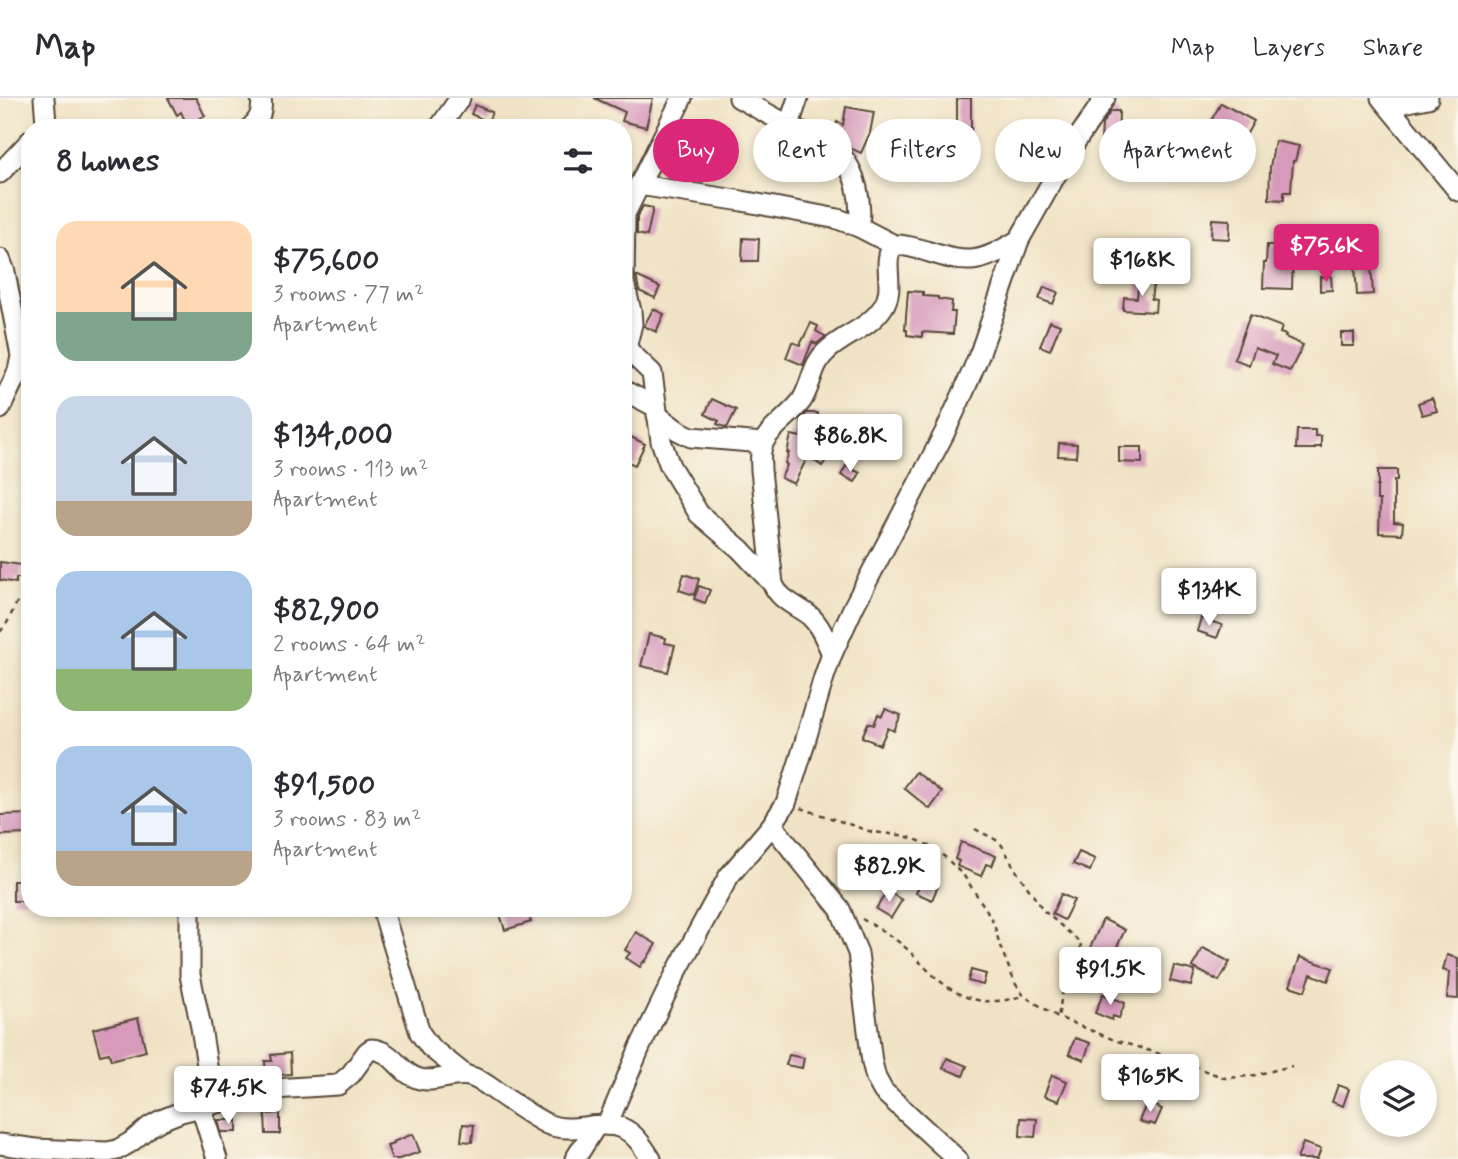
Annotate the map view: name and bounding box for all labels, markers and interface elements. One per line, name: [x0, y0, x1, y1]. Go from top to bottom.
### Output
text: Map: [35, 26, 95, 70]
text: Map: [1171, 33, 1215, 64]
text: Layers: [1253, 33, 1325, 64]
text: Share: [1363, 33, 1423, 64]
chip: Buy: [653, 119, 739, 182]
chip: Rent: [753, 119, 852, 182]
chip: Filters: [866, 119, 981, 182]
chip: New: [995, 119, 1085, 182]
chip: Apartment: [1099, 119, 1256, 182]
text: 8 homes: [56, 142, 159, 181]
icon: filters: [559, 142, 597, 180]
pin: $75.6K: [1269, 225, 1383, 284]
text: $75.6K: [1290, 232, 1362, 262]
pin: $168K: [1093, 238, 1191, 298]
text: $75,600: [273, 241, 379, 280]
text: $168K: [1109, 246, 1175, 276]
icon: home: [112, 249, 196, 333]
text: 3 rooms · 77 m²: [273, 280, 424, 310]
text: Apartment: [273, 310, 378, 340]
pin: $86.8K: [793, 414, 907, 474]
text: $134,000: [273, 416, 393, 455]
text: $86.8K: [813, 422, 887, 452]
icon: home: [112, 424, 196, 508]
text: 3 rooms · 113 m²: [273, 455, 428, 485]
text: Apartment: [273, 485, 378, 515]
pin: $134K: [1160, 568, 1258, 628]
text: $134K: [1177, 576, 1241, 606]
text: $82,900: [273, 591, 380, 630]
icon: home: [112, 599, 196, 683]
text: 2 rooms · 64 m²: [273, 630, 425, 660]
text: Apartment: [273, 660, 378, 690]
text: $91,500: [273, 766, 375, 805]
icon: home: [112, 774, 196, 858]
text: 3 rooms · 83 m²: [273, 805, 421, 835]
text: Apartment: [273, 835, 378, 865]
pin: $82.9K: [832, 844, 946, 904]
text: $82.9K: [854, 852, 924, 882]
pin: $91.5K: [1053, 948, 1167, 1007]
text: $91.5K: [1075, 955, 1145, 985]
pin: $165K: [1101, 1054, 1199, 1114]
map controls: [1360, 1060, 1437, 1137]
button: layers: [1360, 1060, 1437, 1137]
text: $165K: [1117, 1062, 1183, 1092]
pin: $74.5K: [171, 1066, 285, 1126]
text: $74.5K: [190, 1074, 266, 1104]

